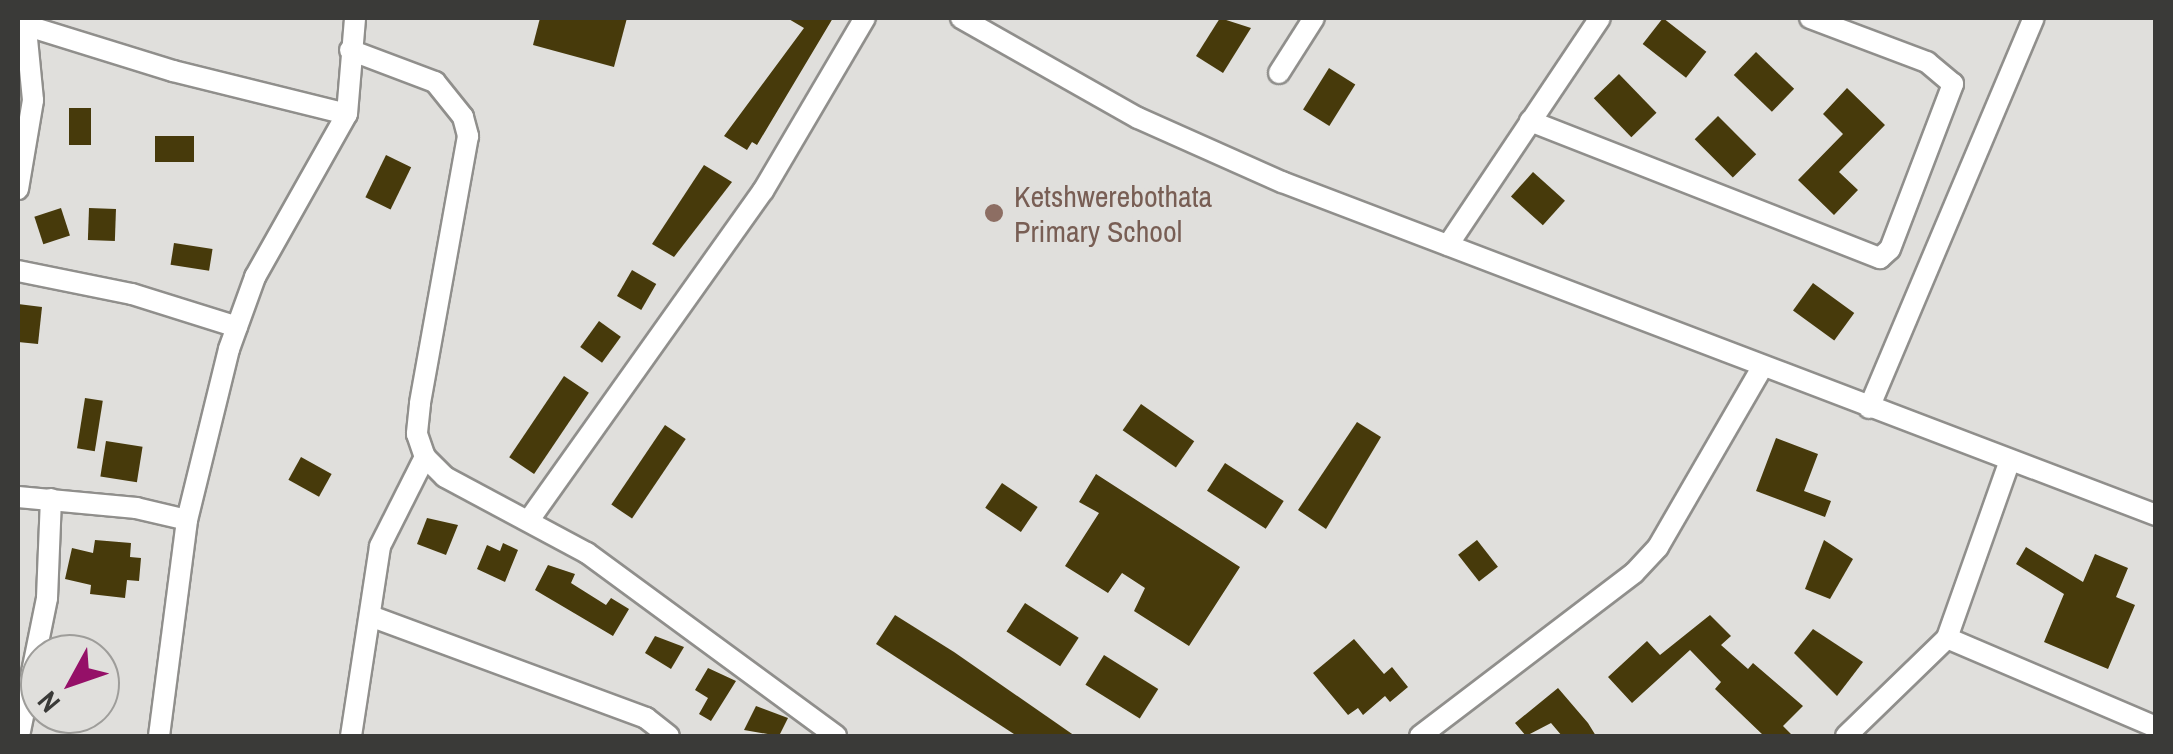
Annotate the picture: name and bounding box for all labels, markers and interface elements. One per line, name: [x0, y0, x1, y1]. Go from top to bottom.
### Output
place label: Ketshwerebothata Primary School: [1014, 178, 1212, 248]
marker: Ketshwerebothata Primary School: [983, 202, 1005, 224]
north arrow: [20, 634, 120, 734]
text: N: [29, 683, 68, 721]

